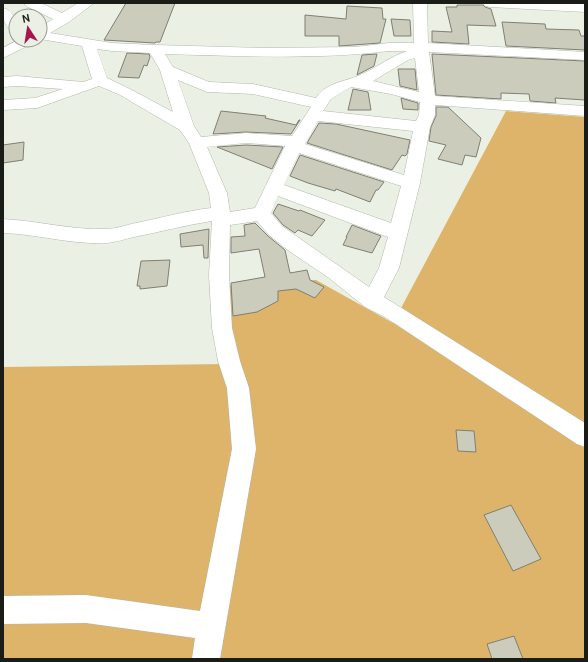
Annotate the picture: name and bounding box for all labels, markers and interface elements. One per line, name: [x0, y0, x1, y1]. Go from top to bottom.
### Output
north arrow: [8, 8, 48, 48]
text: N: [21, 11, 31, 26]

